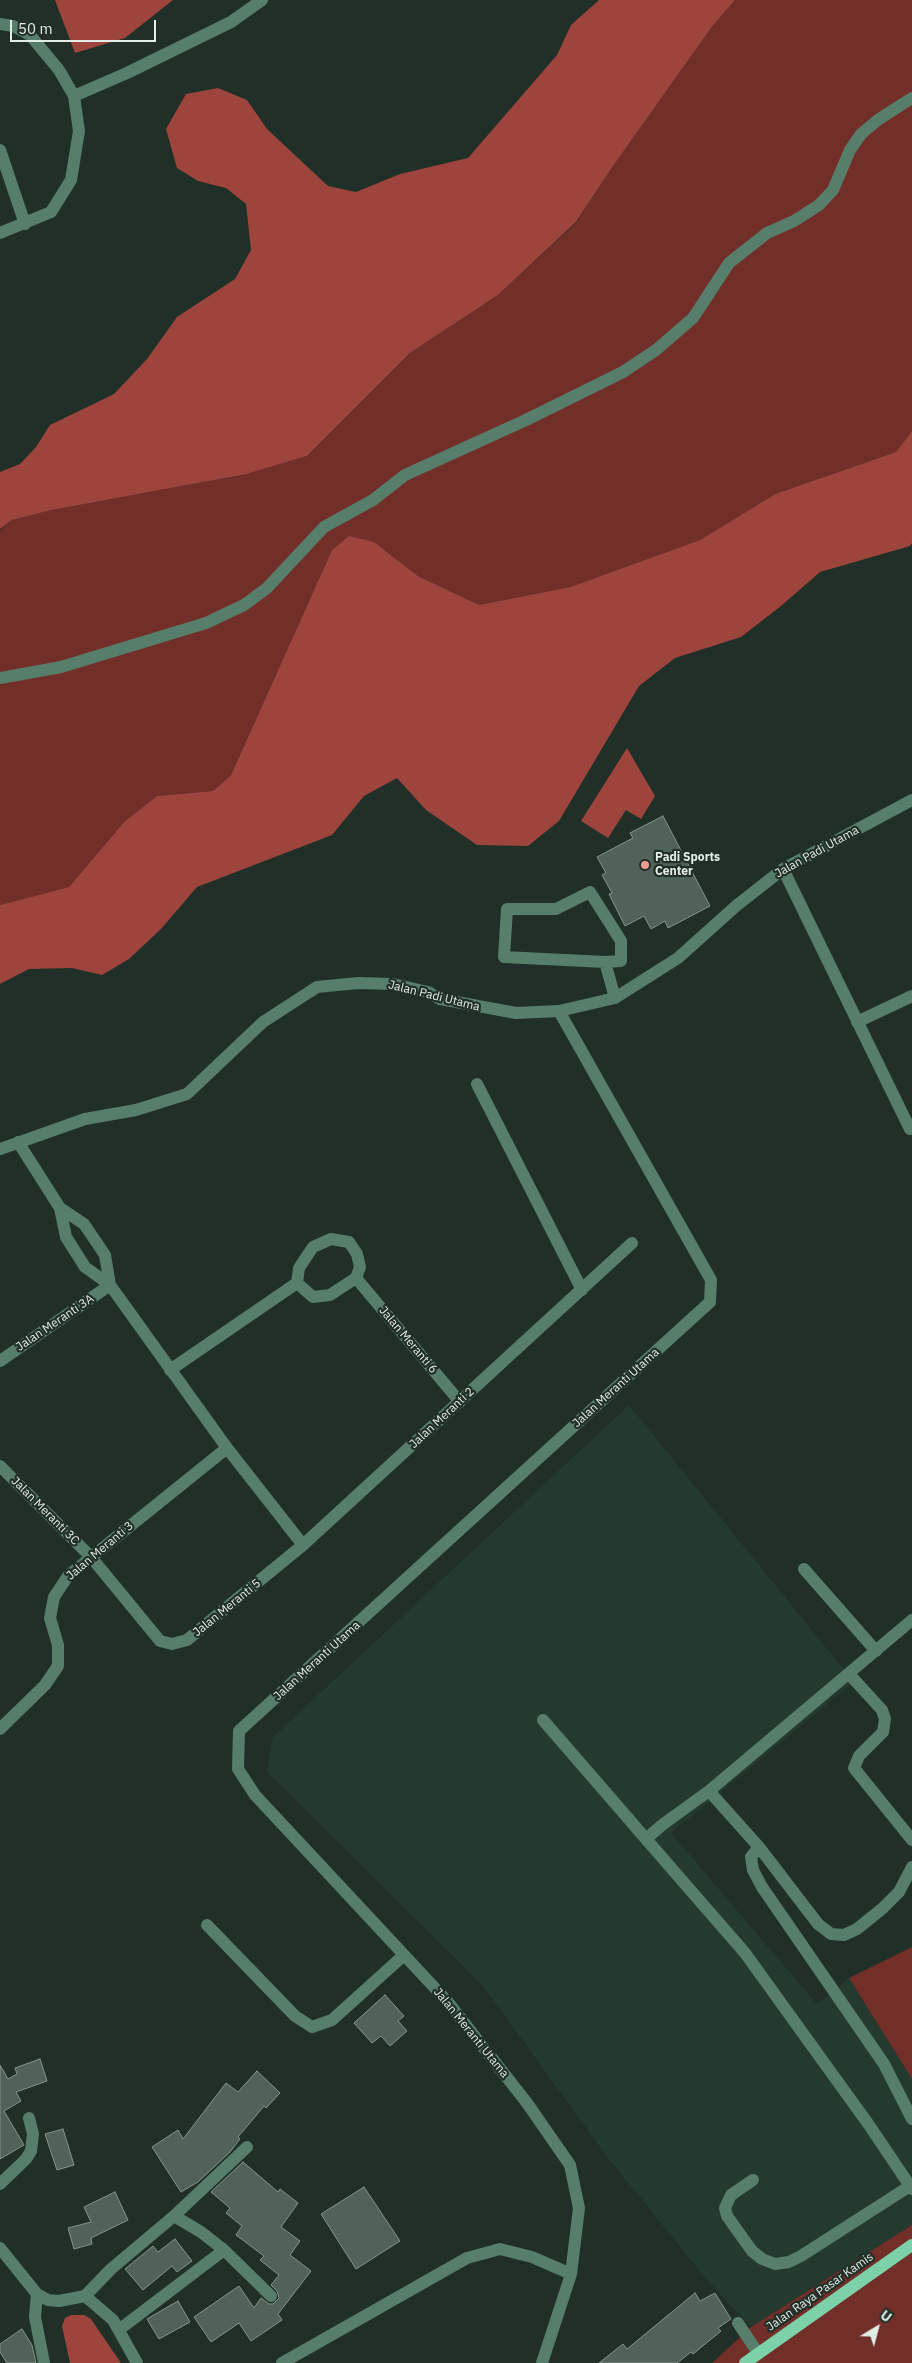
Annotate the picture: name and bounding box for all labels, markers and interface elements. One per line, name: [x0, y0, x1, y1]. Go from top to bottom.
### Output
scale bar: [12, 10, 159, 42]
text: 50 m: [18, 19, 53, 38]
street label: Jalan Padi Utama: [772, 823, 862, 881]
place label: Padi Sports Center: [655, 851, 720, 879]
marker: Padi Sports Center: [639, 859, 651, 871]
street label: Jalan Padi Utama: [387, 978, 481, 1014]
street label: Jalan Meranti 3A: [13, 1292, 97, 1354]
street label: Jalan Meranti 6: [376, 1304, 440, 1376]
street label: Jalan Meranti Utama: [570, 1345, 662, 1431]
street label: Jalan Meranti 2: [407, 1384, 477, 1452]
street label: Jalan Meranti 3C: [8, 1474, 82, 1548]
street label: Jalan Meranti 3: [64, 1519, 136, 1583]
street label: Jalan Meranti 5: [190, 1576, 264, 1640]
street label: Jalan Meranti Utama: [271, 1618, 363, 1704]
street label: Jalan Meranti Utama: [430, 1985, 512, 2081]
street label: Jalan Raya Pasar Kamis: [764, 2250, 876, 2334]
north arrow: [852, 2303, 902, 2353]
text: U: [877, 2306, 895, 2326]

